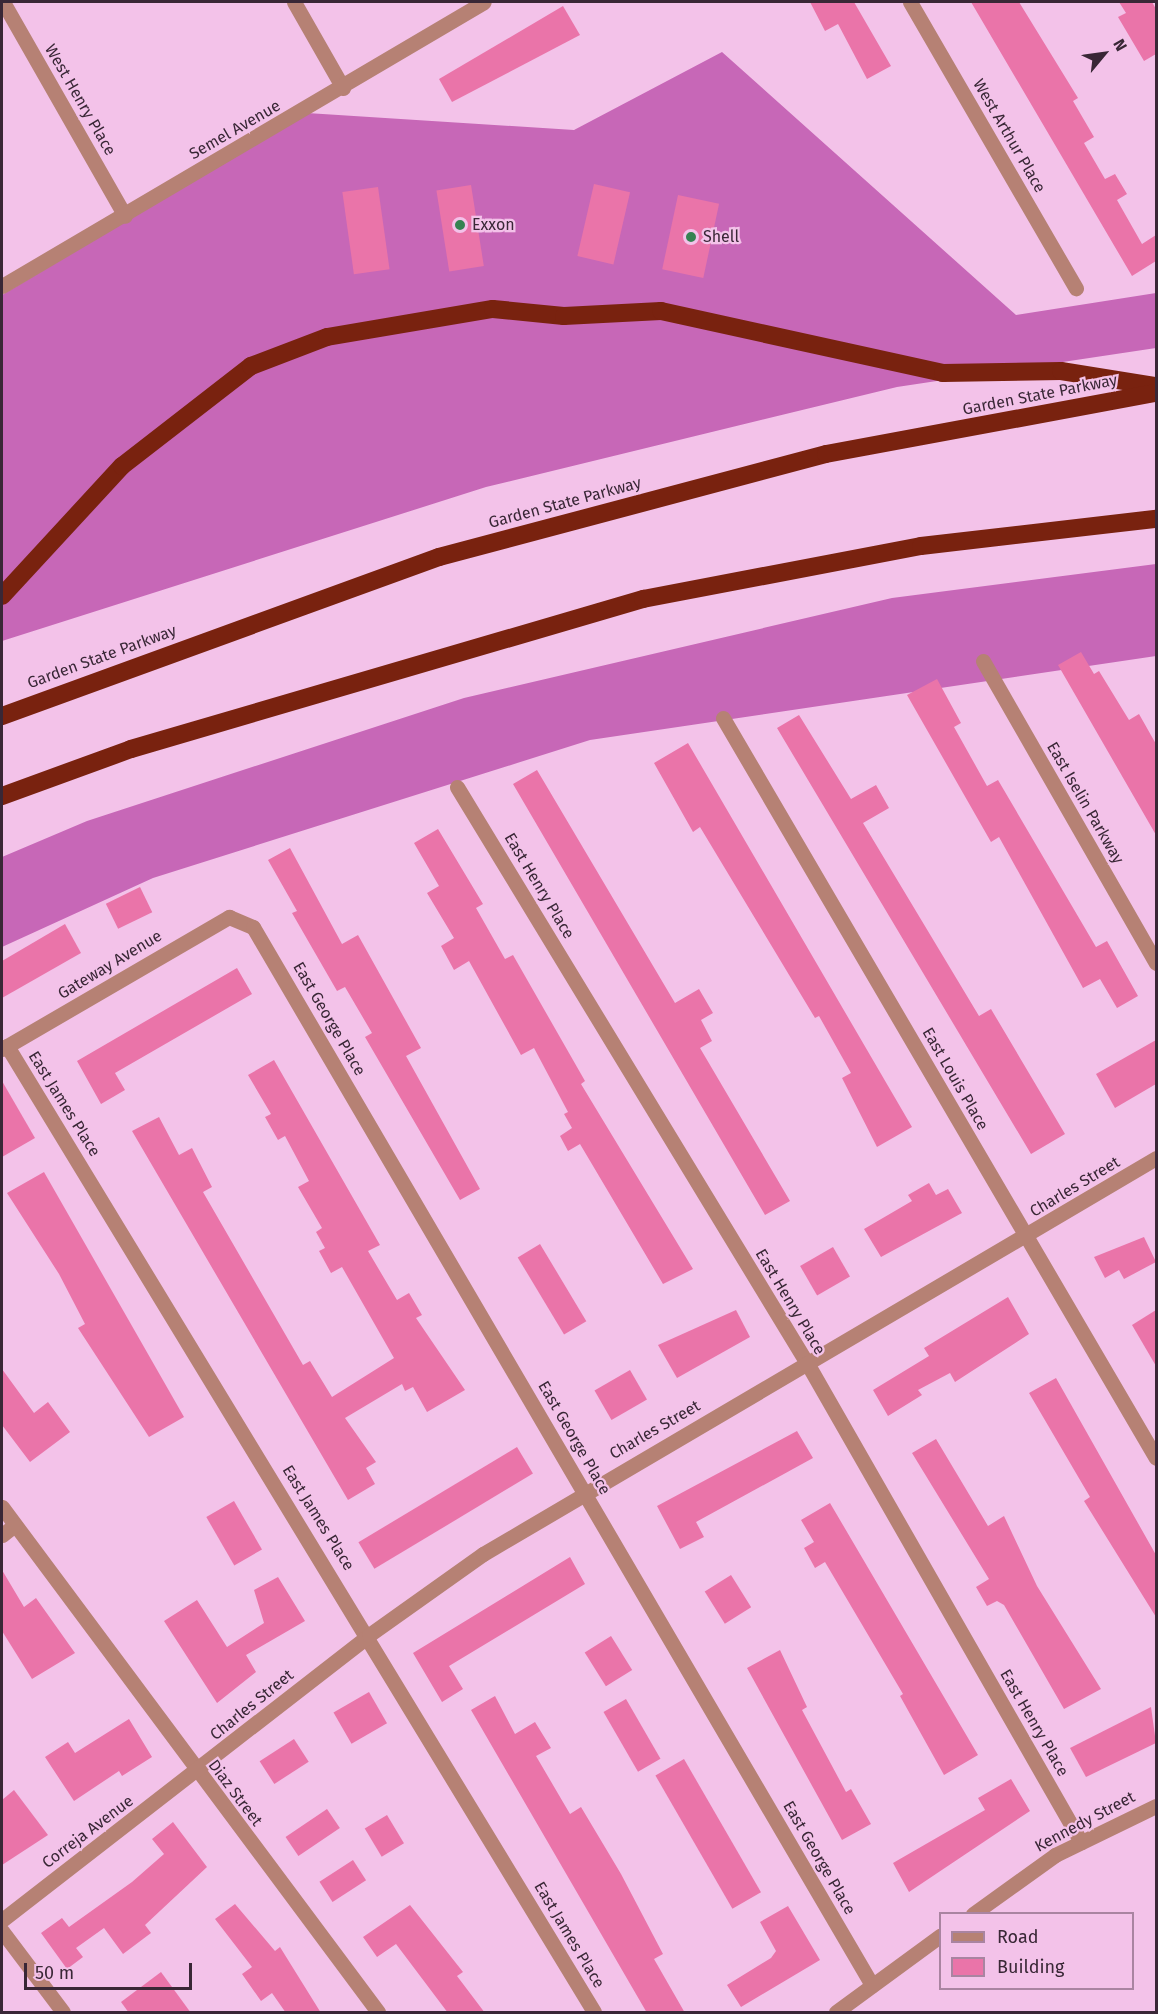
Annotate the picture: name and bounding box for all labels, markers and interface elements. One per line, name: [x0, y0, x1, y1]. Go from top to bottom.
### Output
north arrow: [1074, 24, 1134, 84]
text: N: [1109, 36, 1131, 54]
street label: West Henry Place: [40, 41, 120, 159]
street label: West Arthur Place: [969, 76, 1049, 196]
street label: Semel Avenue: [186, 96, 284, 164]
place label: Exxon: [472, 215, 515, 235]
marker: Exxon: [453, 218, 467, 232]
place label: Shell: [703, 227, 739, 247]
marker: Shell: [684, 230, 698, 244]
street label: Garden State Parkway: [961, 371, 1119, 419]
street label: Garden State Parkway: [487, 473, 643, 533]
street label: Garden State Parkway: [25, 621, 179, 693]
street label: East Iselin Parkway: [1042, 739, 1128, 867]
street label: East Henry Place: [500, 830, 578, 942]
street label: Gateway Avenue: [54, 926, 166, 1004]
street label: East George Place: [289, 959, 369, 1079]
street label: East Louis Place: [918, 1024, 992, 1134]
street label: East James Place: [24, 1048, 104, 1160]
street label: Charles Street: [1027, 1153, 1123, 1221]
street label: East Henry Place: [751, 1246, 829, 1358]
street label: East George Place: [534, 1378, 614, 1498]
street label: Charles Street: [606, 1396, 704, 1464]
street label: East James Place: [278, 1462, 358, 1574]
street label: Charles Street: [207, 1666, 297, 1744]
street label: East Henry Place: [996, 1666, 1072, 1780]
street label: Diaz Street: [204, 1756, 266, 1830]
street label: Kennedy Street: [1032, 1788, 1138, 1856]
street label: Correja Avenue: [39, 1792, 137, 1872]
street label: East George Place: [779, 1798, 859, 1918]
street label: East James Place: [530, 1878, 608, 1992]
legend: [939, 1912, 1134, 1990]
text: Road: [997, 1926, 1039, 1948]
scale bar: [27, 1951, 195, 1989]
text: Building: [997, 1956, 1064, 1978]
text: 50 m: [35, 1962, 74, 1984]

